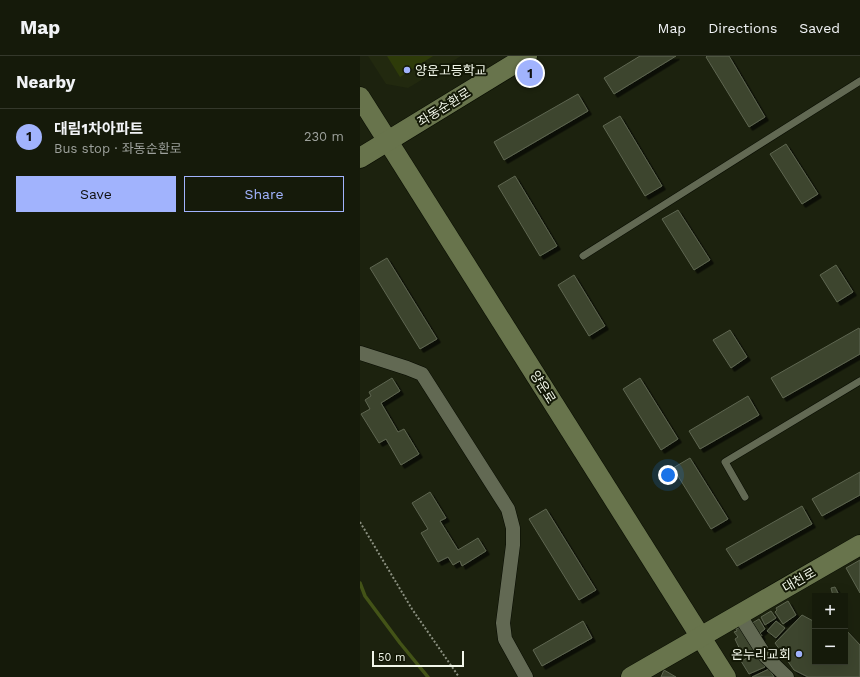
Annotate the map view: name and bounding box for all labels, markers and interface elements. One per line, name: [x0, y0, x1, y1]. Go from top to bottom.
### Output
text: Map: [20, 16, 60, 39]
text: Map: [658, 20, 686, 36]
text: Directions: [708, 20, 777, 36]
text: Saved: [799, 20, 840, 36]
pin: 1: [517, 58, 543, 88]
place label: 양운고등학교: [415, 63, 487, 78]
marker: 양운고등학교: [402, 65, 412, 75]
text: Nearby: [16, 72, 75, 92]
street label: 좌동순환로: [415, 85, 473, 129]
text: 대림1차아파트: [54, 120, 143, 138]
text: 1: [26, 129, 32, 144]
text: 230 m: [304, 129, 344, 144]
text: Bus stop · 좌동순환로: [54, 141, 182, 156]
button: Save: [16, 176, 176, 212]
button: Share: [184, 176, 344, 212]
street label: 양운로: [527, 368, 559, 406]
your location: [658, 465, 678, 485]
street label: 대천로: [780, 565, 818, 595]
map controls: [812, 593, 848, 665]
button: +: [812, 593, 848, 629]
button: −: [812, 629, 848, 665]
place label: 온누리교회: [731, 647, 791, 662]
scale bar: [372, 649, 464, 668]
marker: 온누리교회: [794, 649, 804, 659]
text: 50 m: [378, 651, 405, 664]

